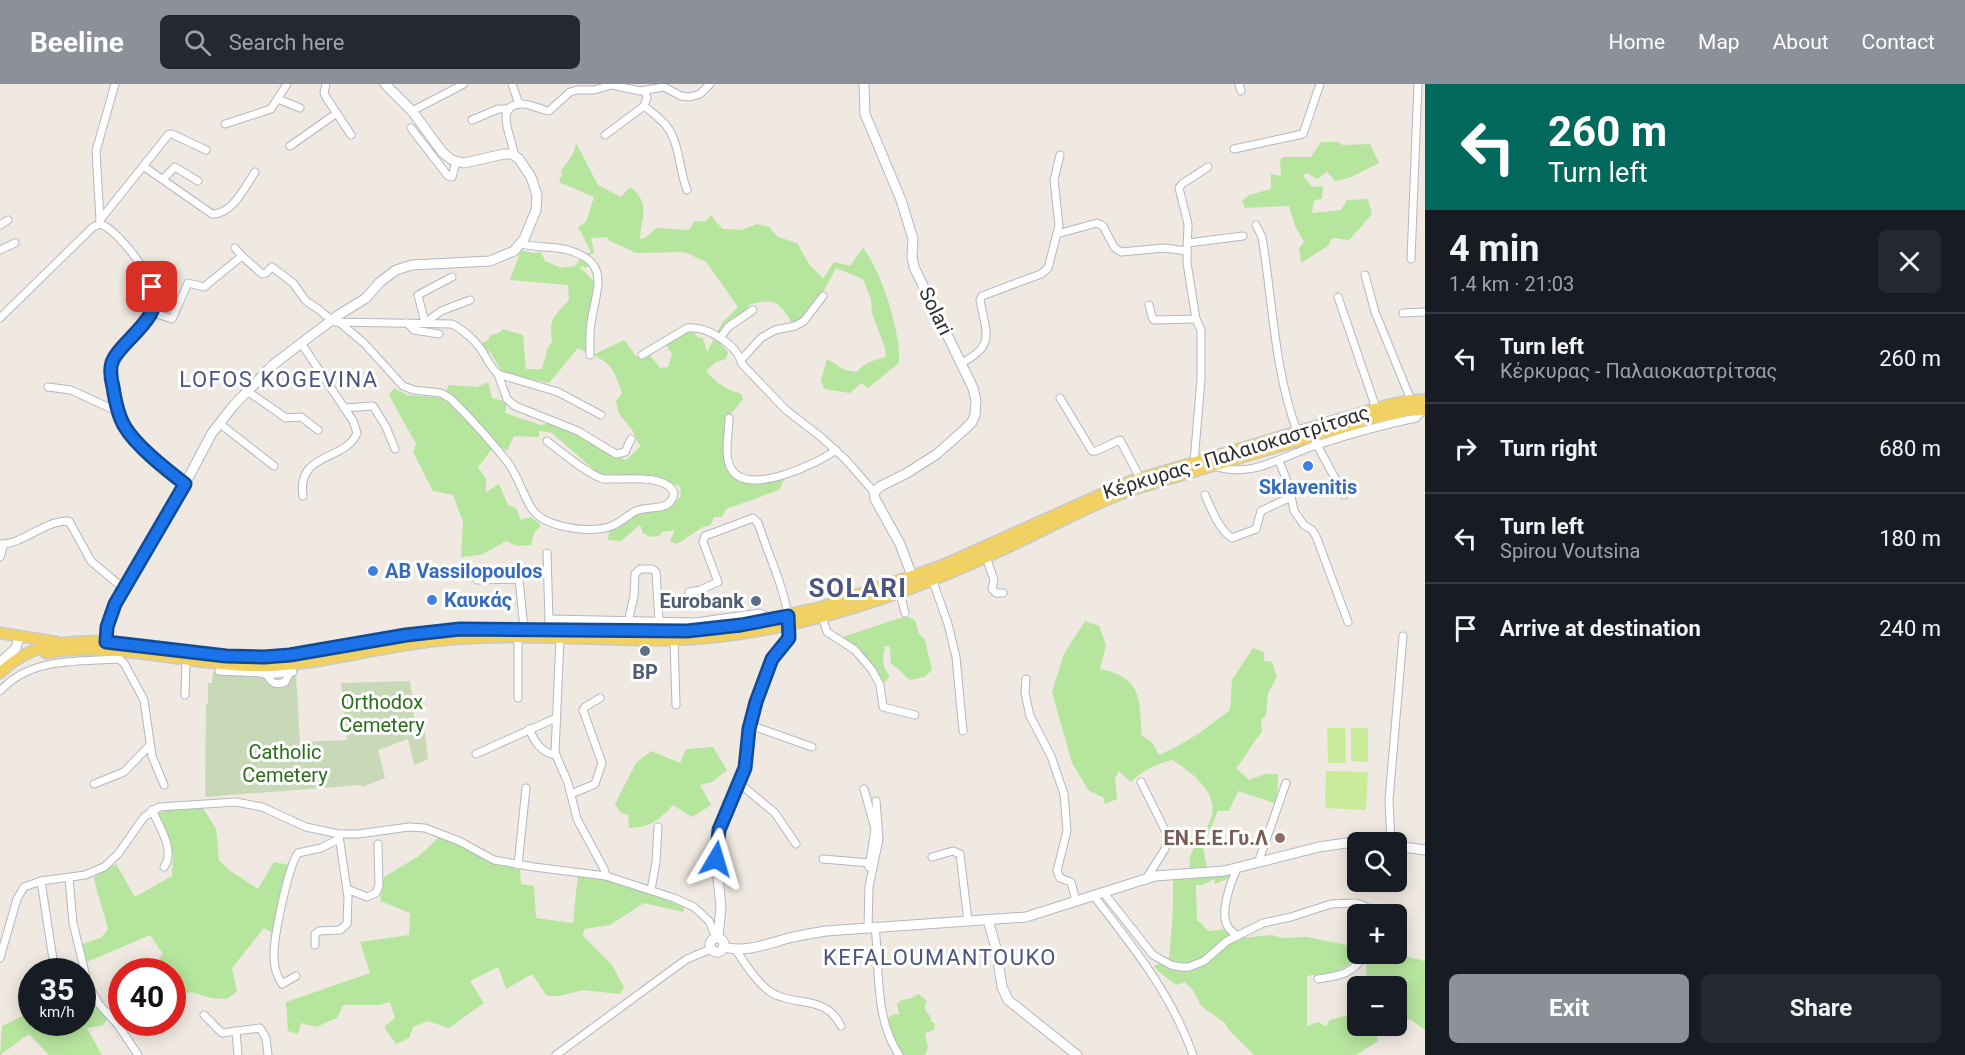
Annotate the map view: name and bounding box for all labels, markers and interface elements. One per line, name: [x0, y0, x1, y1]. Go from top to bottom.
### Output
search box: [160, 15, 580, 69]
text: Beeline: [30, 26, 124, 59]
icon: search: [181, 26, 214, 59]
text: Search here: [229, 30, 345, 55]
text: Home: [1609, 30, 1665, 54]
text: Map: [1698, 30, 1740, 54]
text: About: [1773, 30, 1829, 54]
text: Contact: [1862, 30, 1935, 54]
text: 260 m: [1548, 107, 1667, 156]
icon: left: [1449, 108, 1527, 186]
text: Turn left: [1548, 157, 1648, 189]
text: 4 min: [1449, 228, 1540, 270]
button: close: [1878, 230, 1941, 293]
pin: [126, 261, 177, 312]
icon: arrive: [135, 270, 168, 303]
text: 1.4 km · 21:03: [1449, 272, 1574, 296]
street label: Solari: [914, 283, 958, 339]
text: Turn left: [1500, 334, 1584, 359]
icon: left: [1449, 342, 1482, 375]
text: 260 m: [1879, 346, 1941, 371]
text: Κέρκυρας - Παλαιοκαστρίτσας: [1500, 359, 1777, 383]
district label: LOFOS KOGEVINA: [179, 367, 379, 392]
street label: Κέρκυρας - Παλαιοκαστρίτσας: [1100, 400, 1372, 504]
icon: right: [1449, 432, 1482, 465]
text: Turn right: [1500, 436, 1597, 461]
text: 680 m: [1879, 436, 1941, 461]
marker: Sklavenitis: [1301, 459, 1315, 473]
place label: Sklavenitis: [1259, 475, 1357, 499]
text: Turn left: [1500, 514, 1584, 539]
icon: left: [1449, 522, 1482, 555]
text: 180 m: [1879, 526, 1941, 551]
text: Spirou Voutsina: [1500, 539, 1640, 563]
place label: AB Vassilopoulos: [385, 559, 543, 583]
marker: AB Vassilopoulos: [366, 564, 380, 578]
district label: SOLARI: [809, 573, 907, 603]
place label: Καυκάς: [444, 588, 512, 612]
place label: Eurobank: [660, 589, 744, 613]
marker: Καυκάς: [425, 593, 439, 607]
marker: Eurobank: [749, 594, 763, 608]
icon: arrive: [1449, 612, 1482, 645]
text: Arrive at destination: [1500, 616, 1701, 641]
text: 240 m: [1879, 616, 1941, 641]
marker: BP: [638, 644, 652, 658]
place label: BP: [632, 660, 658, 684]
park label: Orthodox Cemetery: [339, 690, 425, 737]
park label: Catholic Cemetery: [242, 740, 328, 787]
place label: ΕΝ.Ε.Ε.Γυ.Λ: [1163, 826, 1268, 850]
position arrow: [684, 827, 748, 891]
marker: ΕΝ.Ε.Ε.Γυ.Λ: [1273, 831, 1287, 845]
map controls: [1347, 832, 1407, 1036]
button: search: [1347, 832, 1407, 892]
button: +: [1347, 904, 1407, 964]
district label: KEFALOUMANTOUKO: [823, 945, 1057, 970]
speed limit sign: 40: [108, 958, 186, 1036]
text: 35: [40, 972, 74, 1007]
button: Exit: [1449, 974, 1689, 1043]
button: Share: [1701, 974, 1941, 1043]
button: −: [1347, 976, 1407, 1036]
text: km/h: [39, 1003, 75, 1021]

